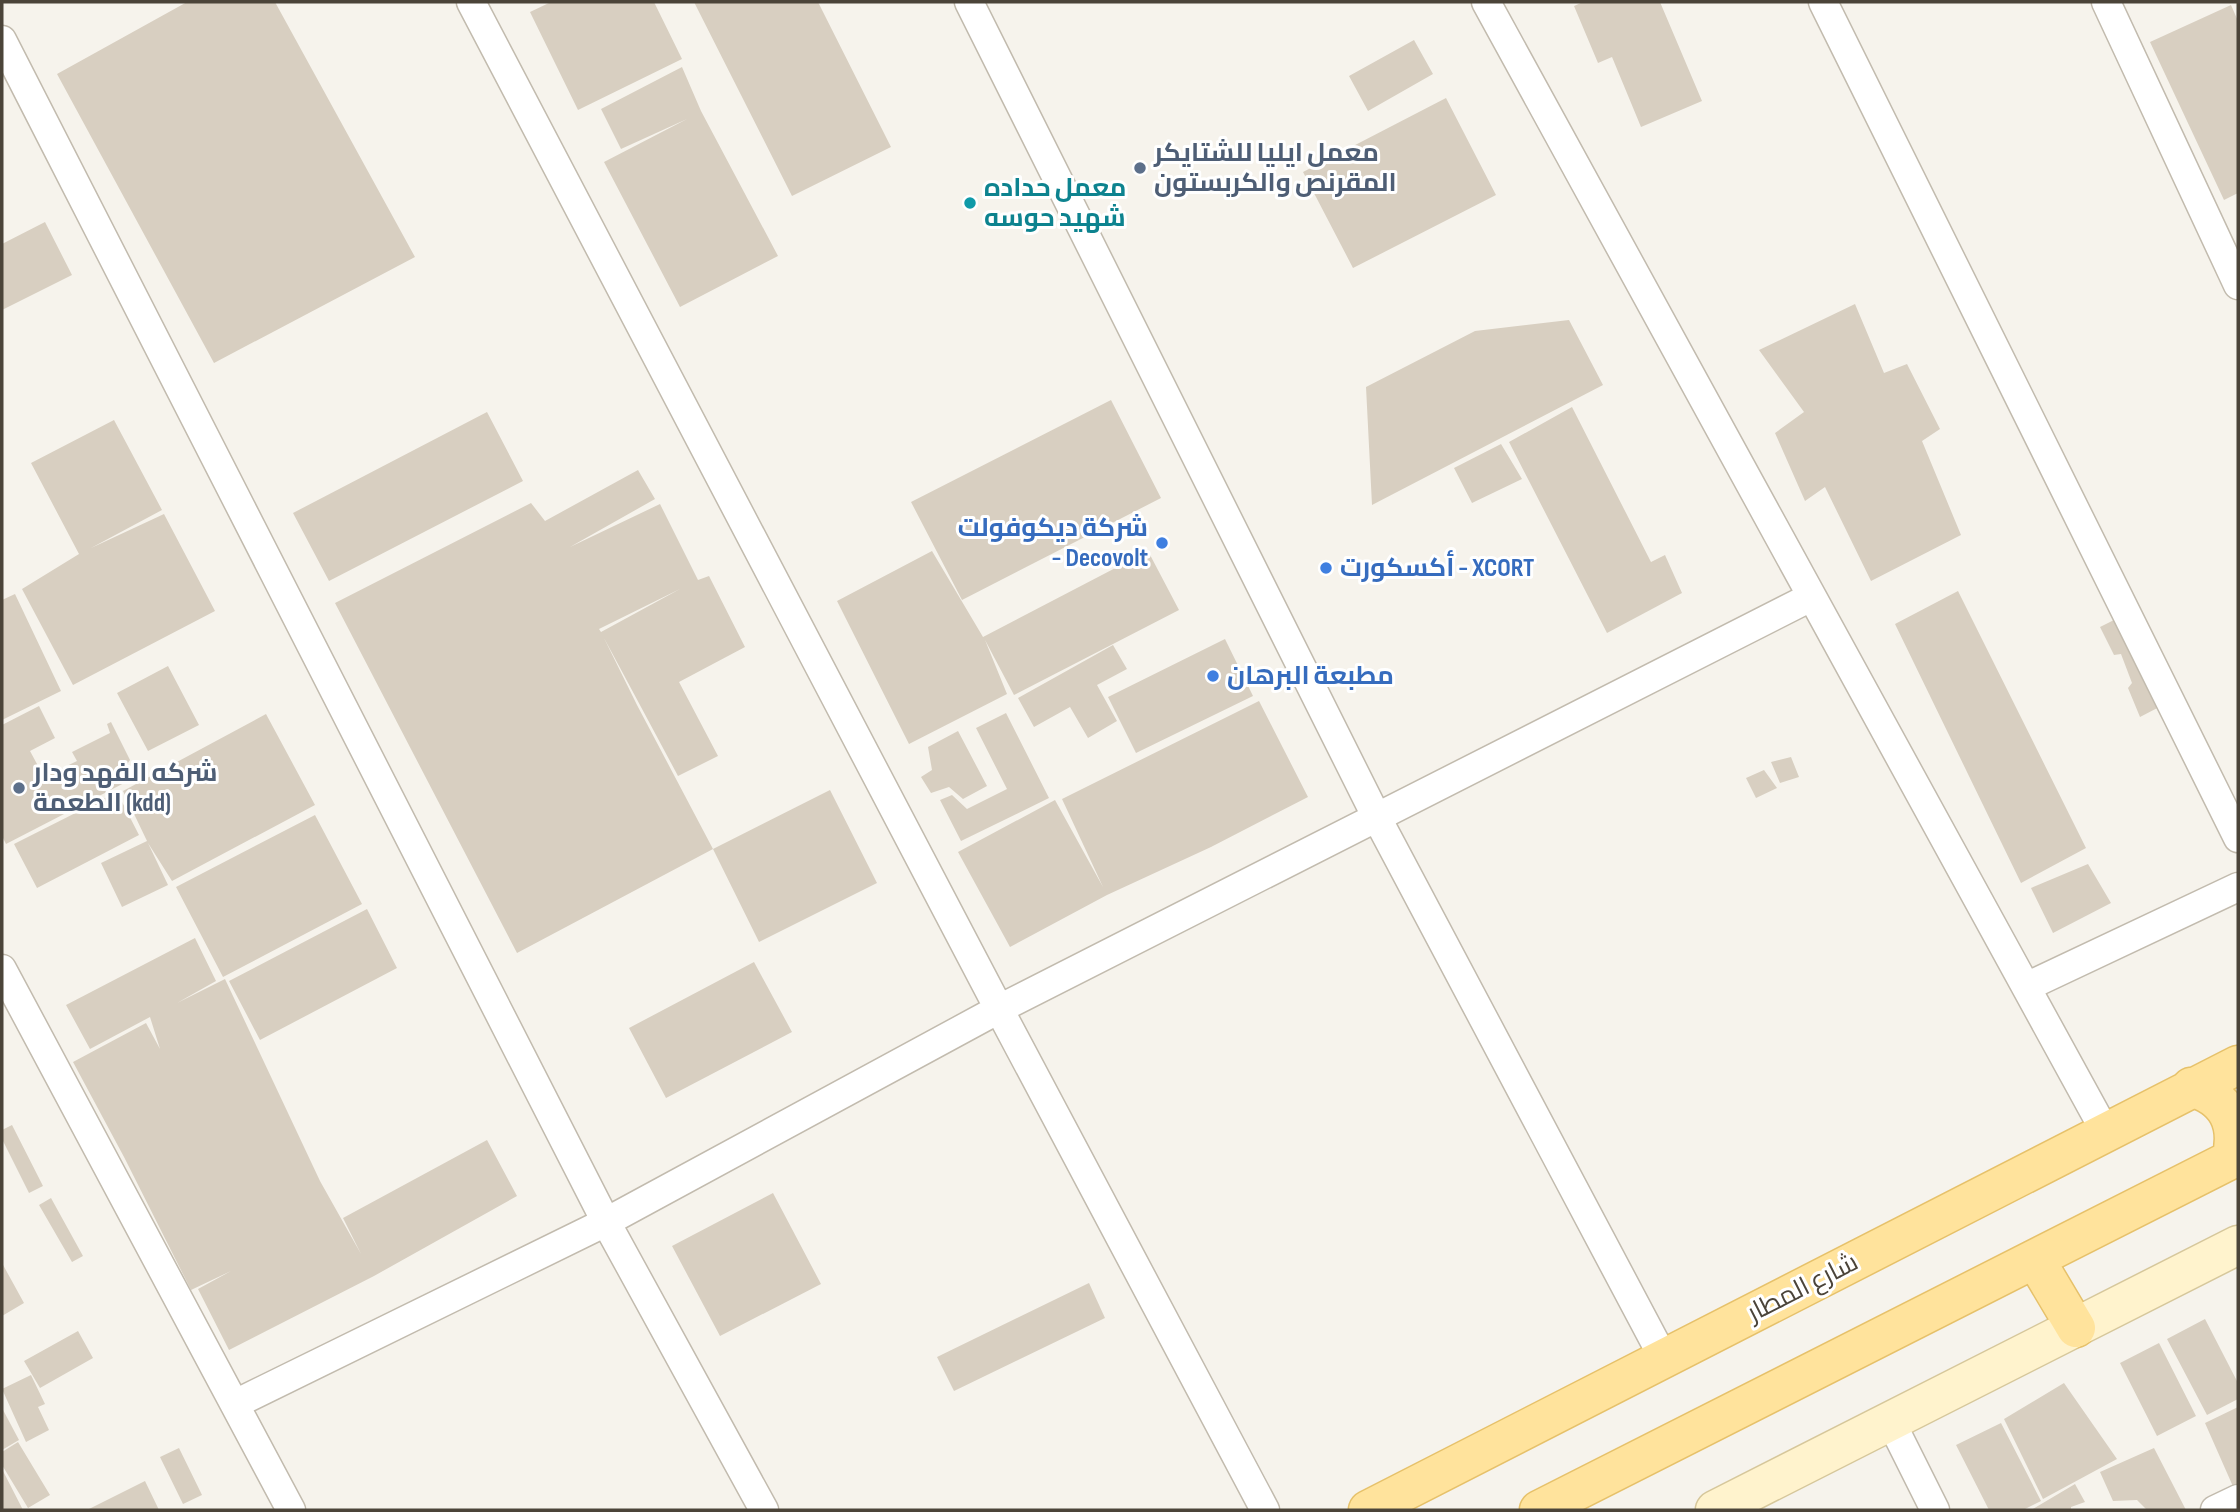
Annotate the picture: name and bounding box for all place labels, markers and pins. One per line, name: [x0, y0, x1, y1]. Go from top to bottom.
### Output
place label: معمل ايليا للشتايكر المقرنص والكربستون: [1153, 138, 1397, 199]
marker: معمل ايليا للشتايكر المقرنص والكربستون: [1132, 160, 1148, 176]
place label: معمل حداده شهيد حوسه: [984, 173, 1127, 234]
marker: معمل حداده شهيد حوسه: [962, 195, 978, 211]
place label: شركة ديكوفولت - Decovolt: [958, 513, 1148, 574]
marker: شركة ديكوفولت - Decovolt: [1154, 535, 1170, 551]
place label: أكسكورت - XCORT: [1340, 550, 1534, 584]
marker: أكسكورت - XCORT: [1318, 560, 1334, 576]
place label: مطبعة البرهان: [1227, 661, 1394, 692]
marker: مطبعة البرهان: [1205, 668, 1221, 684]
place label: شركه الفهد ودار الطعمة (kdd): [32, 758, 218, 819]
marker: شركه الفهد ودار الطعمة (kdd): [11, 780, 27, 796]

